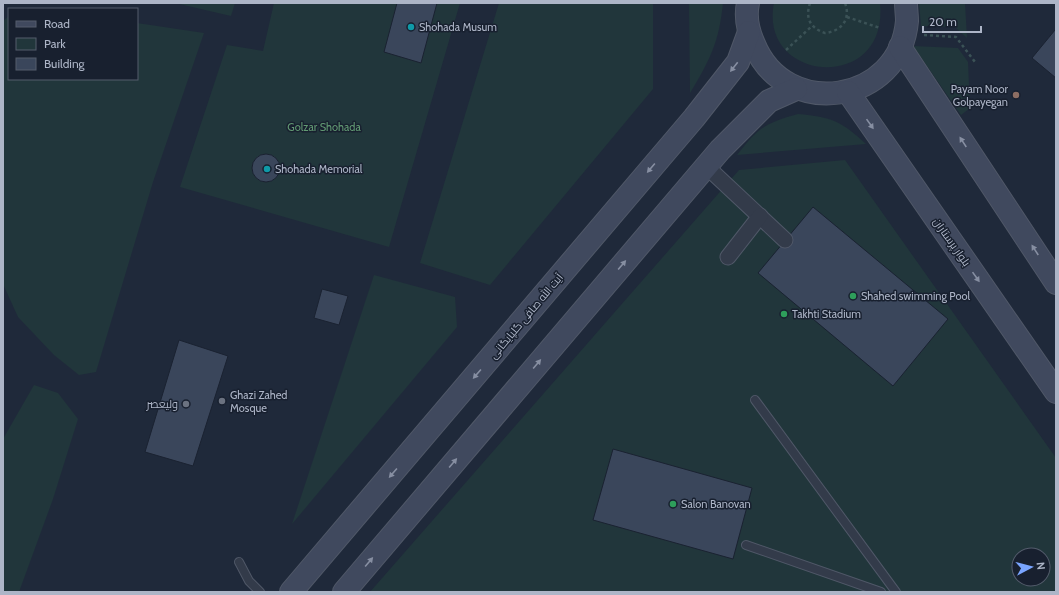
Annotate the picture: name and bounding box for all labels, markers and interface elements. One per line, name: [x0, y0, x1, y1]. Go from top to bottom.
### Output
legend: [8, 8, 138, 80]
scale bar: [923, 8, 981, 34]
text: 20 m: [929, 14, 957, 29]
text: Road: [44, 16, 70, 31]
place label: Shohada Musum: [419, 20, 497, 34]
marker: Shohada Musum: [406, 22, 416, 32]
text: Park: [44, 36, 66, 51]
text: Building: [44, 56, 86, 71]
one-way arrow: [729, 62, 738, 73]
place label: Payam Noor Golpayegan: [951, 82, 1009, 109]
marker: Payam Noor Golpayegan: [1011, 90, 1021, 100]
one-way arrow: [866, 119, 874, 129]
park label: Golzar Shohada: [287, 120, 361, 134]
one-way arrow: [959, 137, 967, 147]
place label: Shohada Memorial: [275, 162, 363, 176]
one-way arrow: [647, 163, 656, 173]
marker: Shohada Memorial: [262, 164, 272, 174]
street label: بلوار پرستاران: [930, 215, 974, 269]
one-way arrow: [1031, 245, 1038, 256]
one-way arrow: [617, 260, 626, 271]
street label: آیت الله صافی گلپایگانی: [485, 270, 566, 362]
one-way arrow: [972, 272, 980, 282]
place label: Shahed swimming Pool: [861, 289, 971, 303]
marker: Shahed swimming Pool: [848, 291, 858, 301]
place label: Takhti Stadium: [792, 307, 861, 321]
marker: Takhti Stadium: [779, 309, 789, 319]
one-way arrow: [532, 358, 541, 369]
one-way arrow: [473, 369, 482, 380]
place label: Ghazi Zahed Mosque: [230, 388, 287, 415]
marker: Ghazi Zahed Mosque: [217, 396, 227, 406]
place label: ولیعصر: [145, 397, 178, 411]
marker: ولیعصر: [181, 399, 191, 409]
one-way arrow: [448, 458, 457, 468]
one-way arrow: [388, 468, 397, 478]
place label: Salon Banovan: [681, 497, 751, 511]
marker: Salon Banovan: [668, 499, 678, 509]
north arrow: [1011, 547, 1051, 587]
one-way arrow: [365, 557, 374, 568]
text: N: [1034, 561, 1048, 570]

